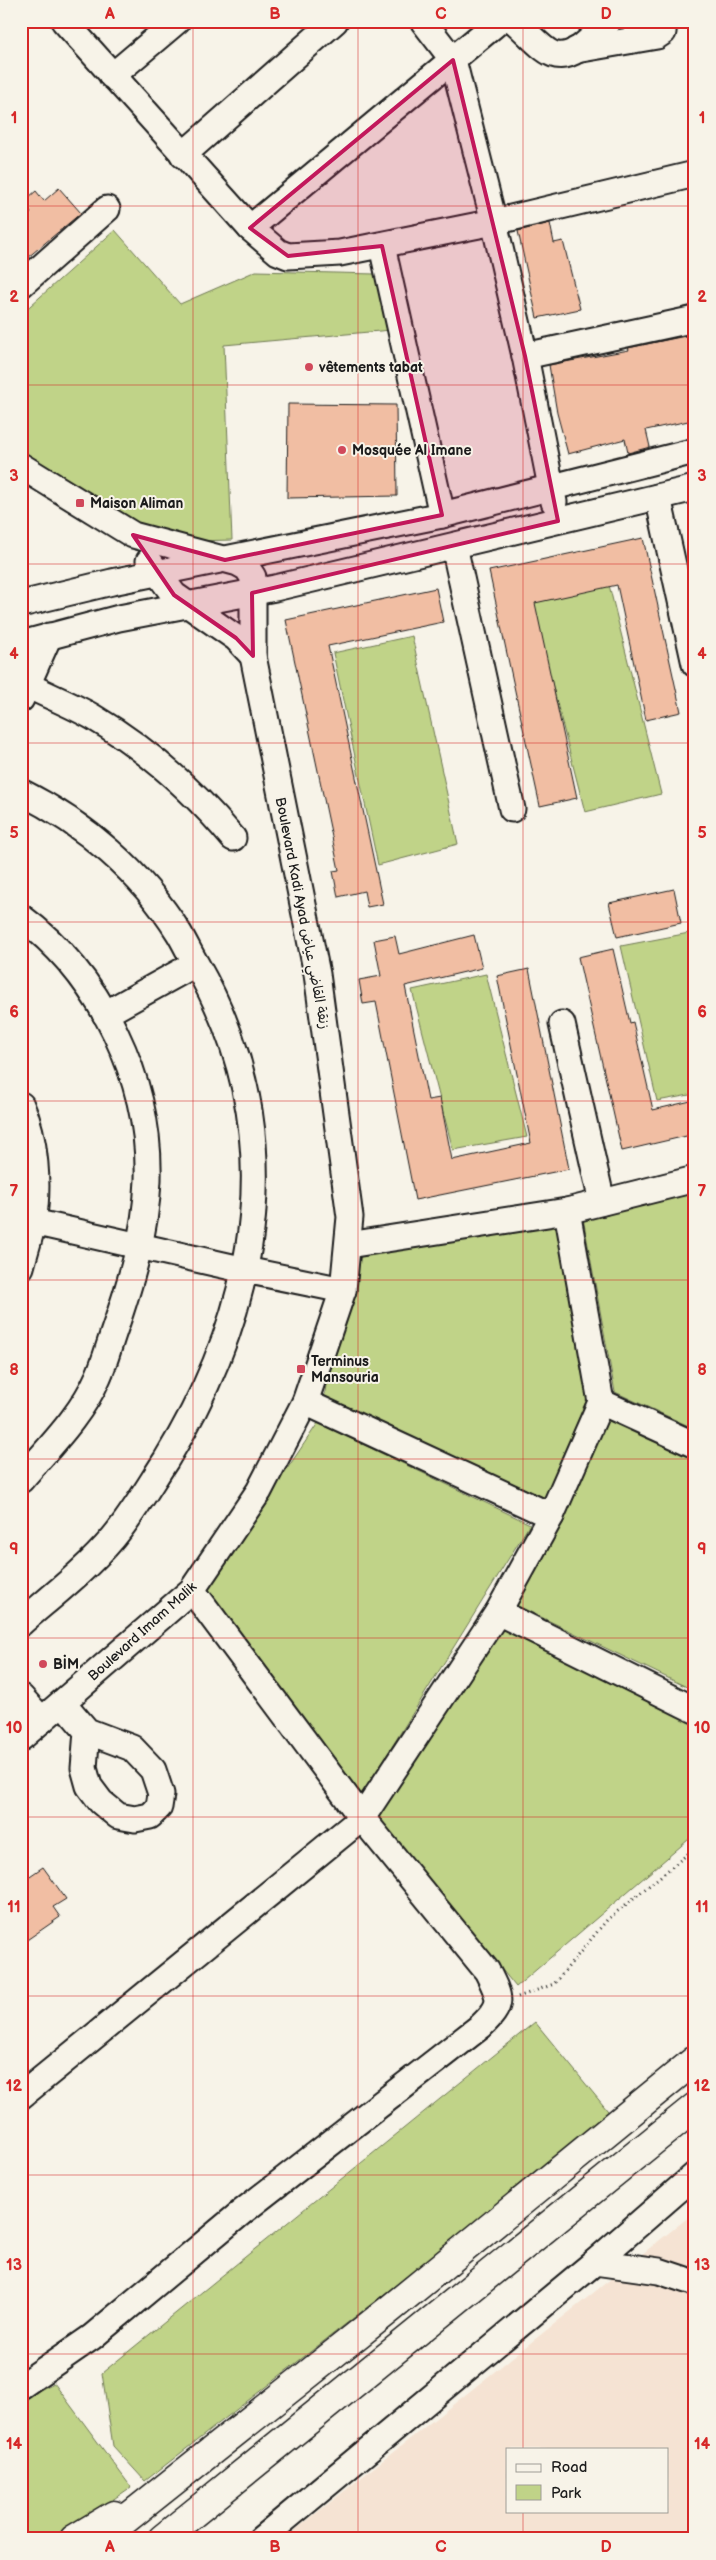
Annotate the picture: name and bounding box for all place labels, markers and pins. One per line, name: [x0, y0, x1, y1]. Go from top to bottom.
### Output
place label: vêtements tabat: [318, 359, 423, 376]
marker: vêtements tabat: [303, 361, 315, 373]
place label: Mosquée Al Imane: [352, 442, 471, 459]
marker: Mosquée Al Imane: [336, 444, 348, 456]
place label: Maison Aliman: [90, 495, 183, 512]
marker: Maison Aliman: [74, 497, 86, 509]
place label: Terminus Mansouria: [311, 1353, 379, 1386]
marker: Terminus Mansouria: [295, 1363, 307, 1375]
place label: BİM: [53, 1654, 79, 1673]
marker: BİM: [37, 1658, 49, 1670]

